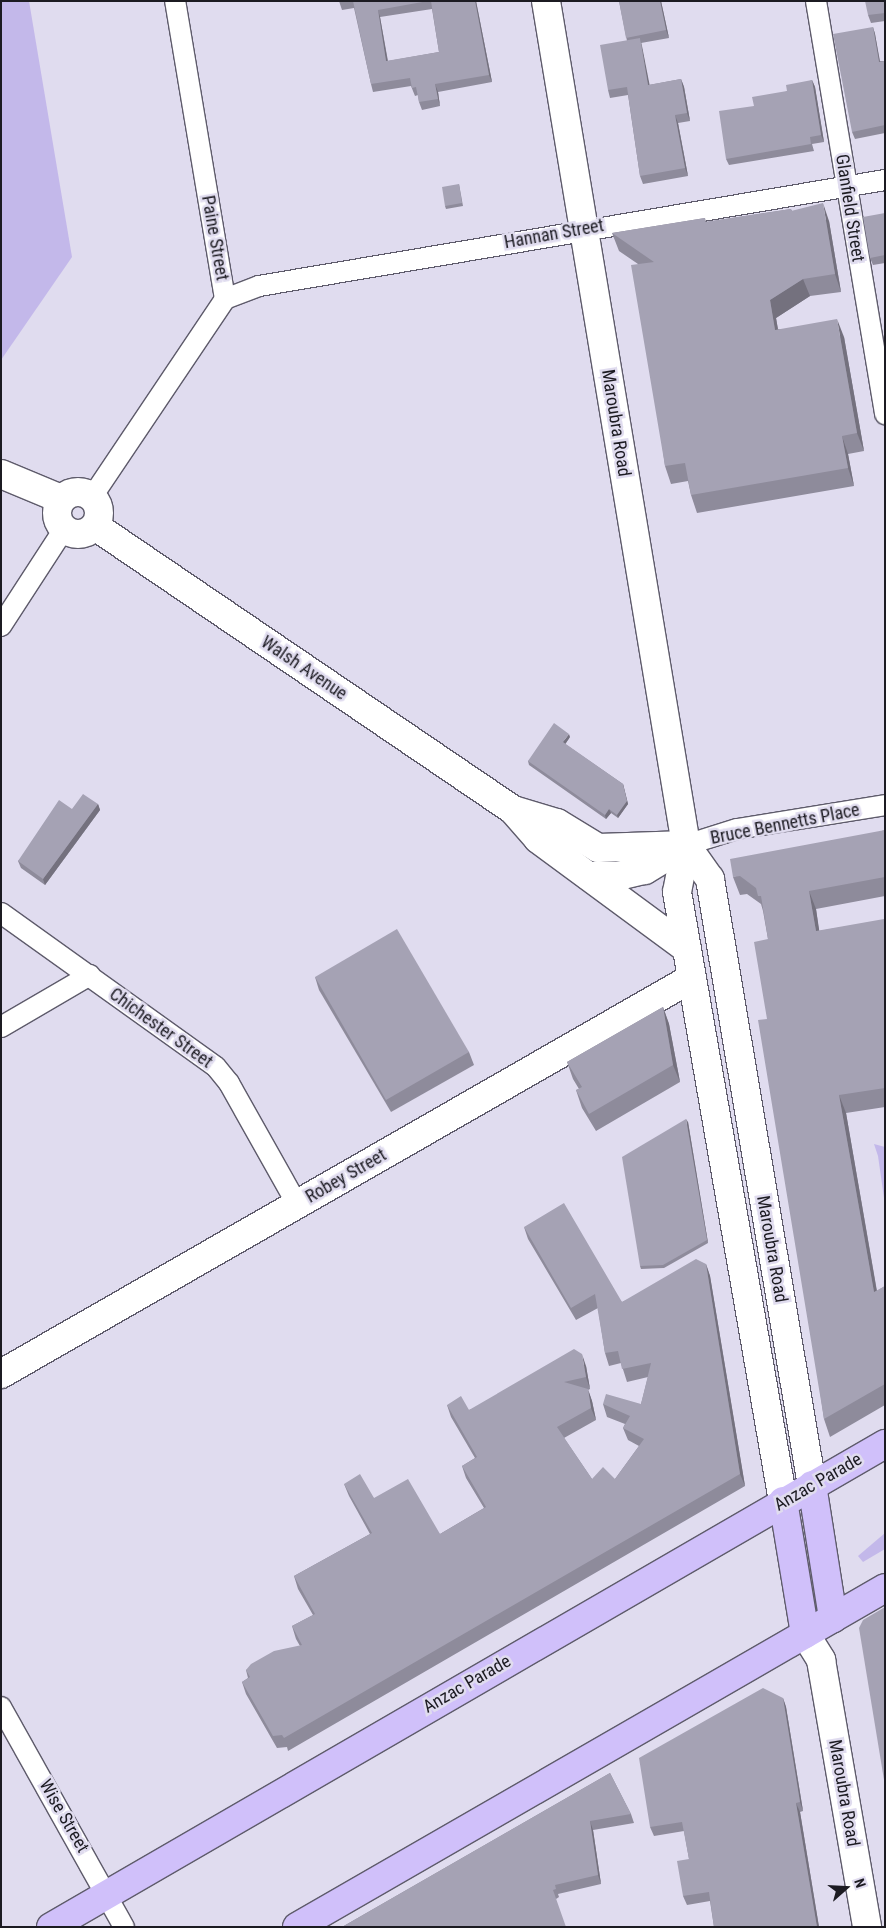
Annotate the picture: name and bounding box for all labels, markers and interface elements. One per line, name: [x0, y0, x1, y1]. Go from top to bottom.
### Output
street label: Glanfield Street: [831, 153, 869, 263]
street label: Paine Street: [197, 194, 233, 282]
street label: Hannan Street: [502, 215, 606, 253]
street label: Maroubra Road: [597, 368, 635, 478]
street label: Walsh Avenue: [257, 631, 351, 705]
street label: Bruce Bennetts Place: [709, 799, 861, 849]
street label: Chichester Street: [105, 983, 217, 1073]
street label: Robey Street: [302, 1144, 390, 1208]
street label: Maroubra Road: [752, 1194, 792, 1304]
street label: Anzac Parade: [770, 1448, 866, 1516]
street label: Anzac Parade: [419, 1650, 515, 1718]
street label: Maroubra Road: [824, 1738, 864, 1848]
street label: Wise Street: [34, 1776, 94, 1856]
north arrow: [821, 1863, 871, 1913]
text: N: [851, 1876, 869, 1890]

